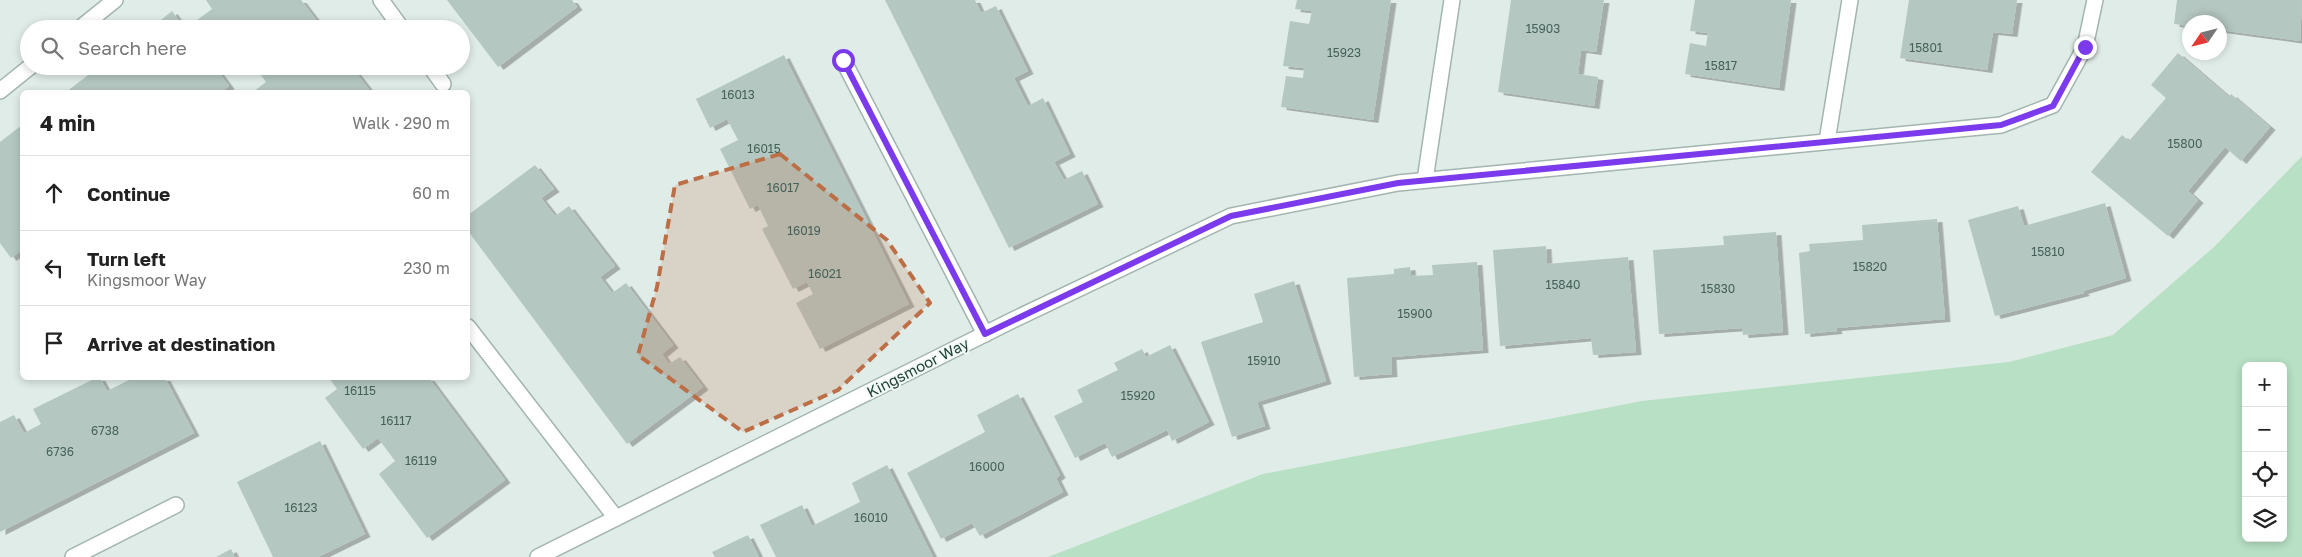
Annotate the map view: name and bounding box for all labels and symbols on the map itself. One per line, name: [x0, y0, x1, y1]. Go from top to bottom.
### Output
north arrow: [2182, 15, 2227, 60]
house number: 15903: [1526, 21, 1560, 36]
route end: [2074, 36, 2097, 59]
house number: 15801: [1909, 40, 1943, 55]
house number: 15923: [1327, 45, 1361, 60]
route start: [832, 49, 855, 72]
house number: 15817: [1705, 58, 1737, 73]
house number: 16013: [721, 87, 755, 102]
house number: 15800: [2168, 136, 2202, 151]
house number: 16015: [747, 141, 781, 156]
house number: 16017: [767, 180, 799, 195]
house number: 16019: [787, 223, 821, 238]
house number: 15810: [2031, 244, 2065, 259]
house number: 15820: [1853, 259, 1887, 274]
house number: 16021: [808, 266, 842, 281]
house number: 15840: [1546, 277, 1580, 292]
house number: 15830: [1701, 281, 1735, 296]
house number: 15900: [1398, 306, 1432, 321]
street label: Kingsmoor Way: [864, 333, 972, 401]
house number: 15910: [1247, 353, 1281, 368]
house number: 16115: [344, 383, 376, 398]
house number: 15920: [1121, 388, 1155, 403]
house number: 16117: [380, 413, 412, 428]
house number: 6738: [91, 423, 119, 438]
house number: 6736: [46, 444, 74, 459]
house number: 16119: [405, 453, 437, 468]
house number: 16000: [969, 459, 1005, 474]
house number: 16123: [285, 500, 317, 515]
house number: 16010: [854, 510, 888, 525]

